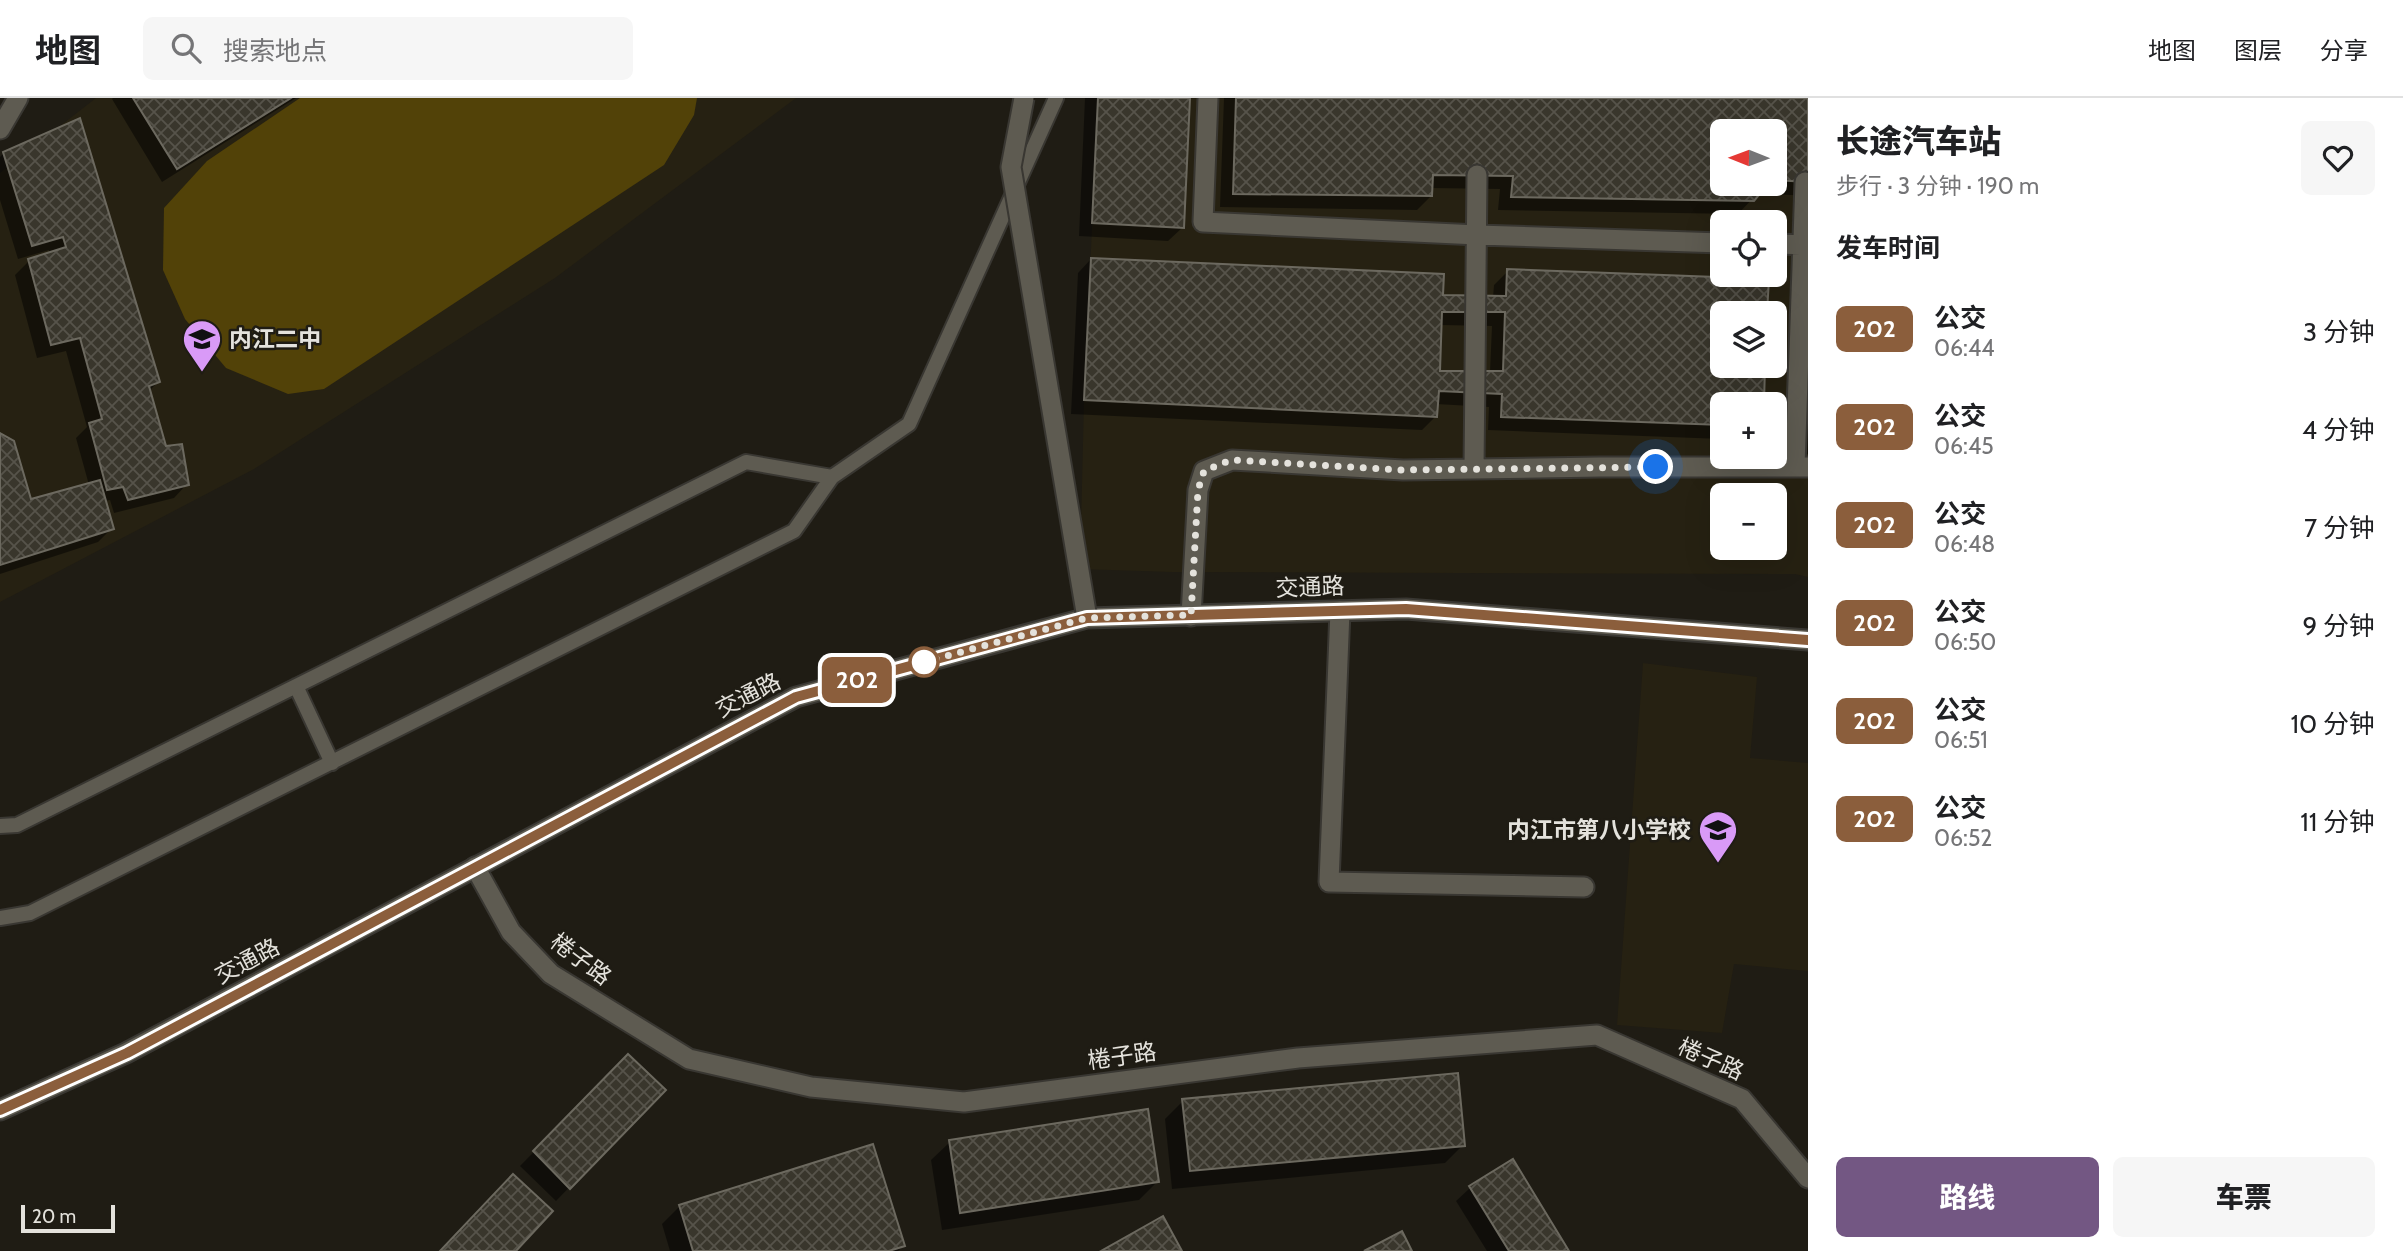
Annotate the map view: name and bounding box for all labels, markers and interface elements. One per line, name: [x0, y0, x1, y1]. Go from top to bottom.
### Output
search box: [143, 17, 633, 80]
icon: search: [167, 29, 205, 67]
text: 地图: [35, 30, 101, 70]
text: 搜索地点: [223, 35, 327, 67]
text: 地图: [2148, 36, 2196, 65]
text: 图层: [2234, 36, 2282, 65]
text: 分享: [2320, 36, 2368, 65]
north arrow: [1710, 119, 1787, 196]
map controls: [1710, 119, 1787, 560]
text: 长途汽车站: [1836, 121, 2001, 161]
button: heart: [2301, 121, 2375, 195]
text: 步行 · 3 分钟 · 190 m: [1836, 172, 2039, 200]
button: locate: [1710, 210, 1787, 287]
text: 发车时间: [1836, 232, 1940, 264]
button: layers: [1710, 301, 1787, 378]
text: 公交: [1934, 302, 1986, 334]
text: 202: [1853, 314, 1896, 343]
text: 3 分钟: [2303, 316, 2375, 348]
school or university icon: 内江二中: [181, 318, 223, 373]
place label: 内江二中: [229, 325, 321, 353]
text: 06:44: [1934, 334, 1995, 362]
button: +: [1710, 392, 1787, 469]
text: 公交: [1934, 400, 1986, 432]
text: 202: [1853, 412, 1896, 441]
text: 4 分钟: [2302, 414, 2375, 446]
text: 06:45: [1934, 432, 1994, 460]
your location: [1638, 449, 1673, 484]
button: −: [1710, 483, 1787, 560]
text: 公交: [1934, 498, 1986, 530]
text: 202: [1853, 510, 1896, 539]
text: 7 分钟: [2304, 512, 2375, 544]
text: 06:48: [1934, 530, 1995, 558]
street label: 交通路: [1275, 572, 1345, 602]
text: 公交: [1934, 596, 1986, 628]
text: 202: [1853, 608, 1896, 637]
text: 9 分钟: [2302, 610, 2375, 642]
text: 06:50: [1934, 628, 1996, 656]
unlabelled marker: [909, 647, 939, 677]
line badge: 202: [817, 657, 897, 703]
text: 202: [836, 665, 878, 694]
street label: 交通路: [711, 667, 785, 723]
text: 公交: [1934, 694, 1986, 726]
text: 202: [1853, 706, 1896, 735]
text: 10 分钟: [2291, 708, 2375, 740]
text: 06:51: [1934, 726, 1988, 754]
text: 公交: [1934, 792, 1986, 824]
text: 202: [1853, 804, 1896, 833]
text: 11 分钟: [2300, 806, 2375, 838]
school or university icon: 内江市第八小学校: [1697, 809, 1739, 864]
place label: 内江市第八小学校: [1507, 816, 1691, 844]
text: 06:52: [1934, 824, 1992, 852]
street label: 棬子路: [545, 927, 617, 991]
street label: 交通路: [210, 932, 284, 990]
street label: 棬子路: [1674, 1032, 1748, 1086]
street label: 棬子路: [1086, 1037, 1158, 1075]
button: 路线: [1836, 1157, 2099, 1237]
button: 车票: [2113, 1157, 2375, 1237]
scale bar: [21, 1202, 116, 1234]
text: 20 m: [32, 1205, 76, 1228]

